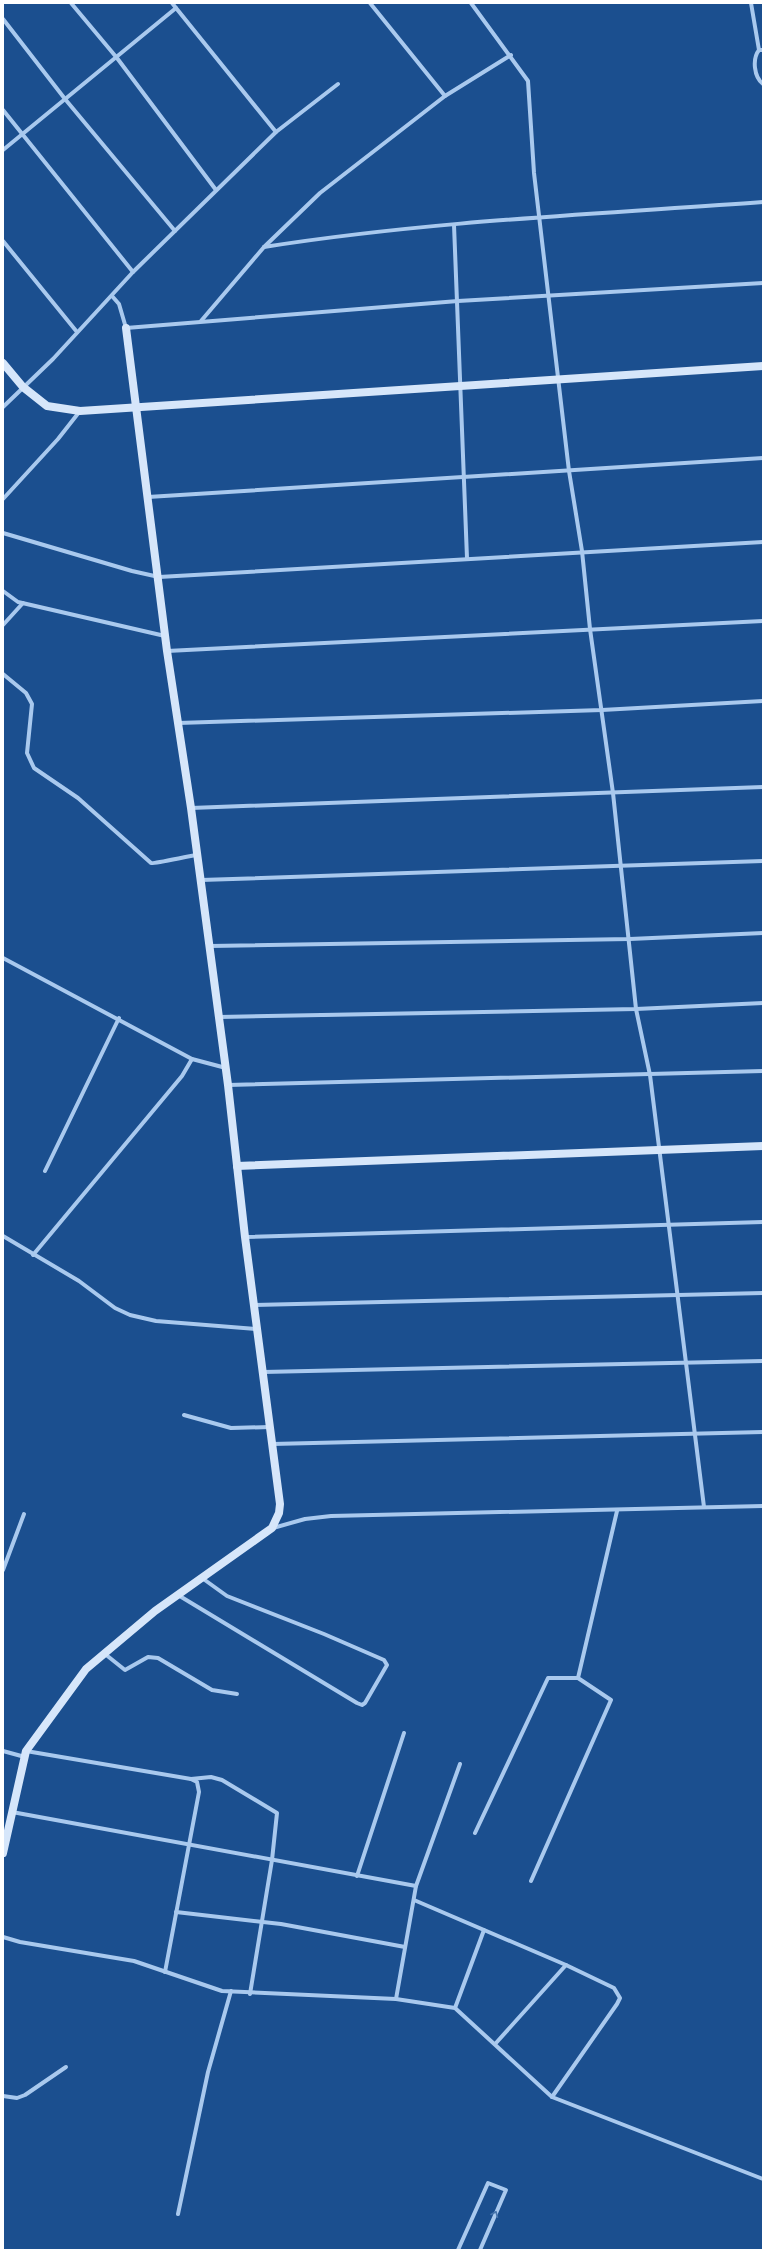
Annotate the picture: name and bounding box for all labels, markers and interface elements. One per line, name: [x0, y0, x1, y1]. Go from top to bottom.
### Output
one-way arrow: [491, 2211, 499, 2218]

